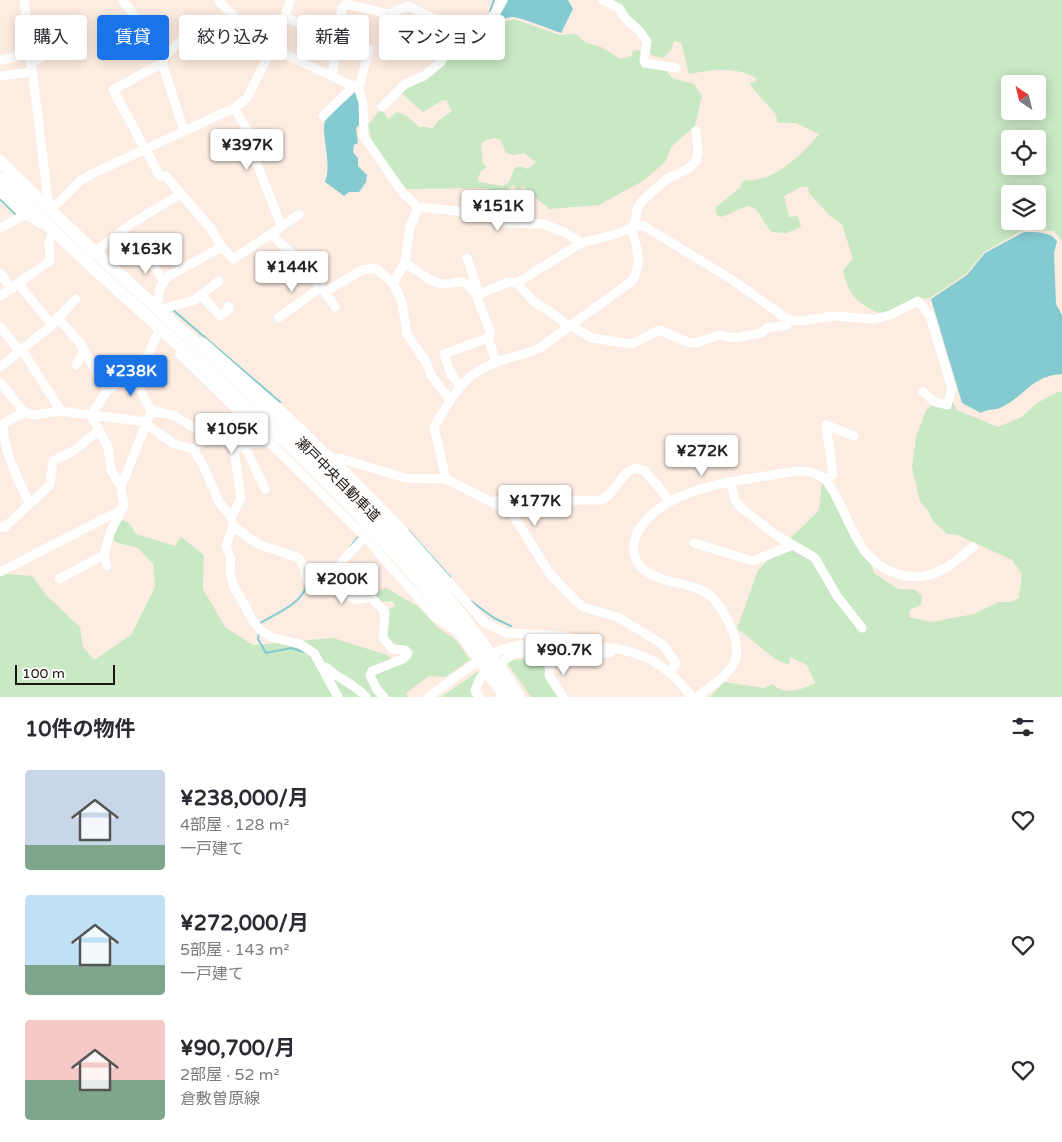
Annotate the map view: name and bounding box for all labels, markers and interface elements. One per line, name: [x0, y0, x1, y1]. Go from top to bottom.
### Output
chip: 購入: [15, 15, 87, 60]
chip: 賃貸: [97, 15, 169, 60]
chip: 絞り込み: [179, 15, 287, 60]
chip: 新着: [297, 15, 369, 60]
chip: マンション: [379, 15, 505, 60]
north arrow: [1001, 75, 1046, 120]
map controls: [1001, 75, 1046, 230]
pin: ¥397K: [212, 128, 282, 171]
button: locate: [1001, 130, 1046, 175]
text: ¥397K: [221, 135, 273, 155]
button: layers: [1001, 185, 1046, 230]
pin: ¥151K: [463, 190, 533, 232]
text: ¥151K: [472, 196, 524, 216]
pin: ¥163K: [111, 232, 181, 275]
text: ¥163K: [120, 239, 172, 259]
pin: ¥144K: [257, 250, 327, 293]
text: ¥144K: [266, 257, 318, 277]
pin: ¥238K: [96, 354, 166, 397]
text: ¥238K: [105, 361, 157, 381]
pin: ¥105K: [197, 412, 267, 455]
text: ¥105K: [206, 419, 258, 439]
street label: 瀬戸中央自動車道: [292, 434, 383, 525]
pin: ¥272K: [667, 434, 737, 477]
text: ¥272K: [676, 441, 728, 461]
pin: ¥177K: [500, 484, 570, 527]
text: ¥177K: [509, 491, 561, 511]
pin: ¥200K: [307, 562, 377, 605]
text: ¥200K: [316, 569, 368, 589]
pin: ¥90.7K: [523, 634, 605, 676]
text: ¥90.7K: [536, 640, 592, 660]
scale bar: [15, 662, 115, 685]
text: 100 m: [22, 665, 65, 682]
icon: filters: [1009, 713, 1037, 741]
text: 10件の物件: [25, 717, 135, 742]
text: ¥238,000/月: [180, 786, 309, 811]
icon: home: [65, 790, 125, 850]
icon: heart: [1009, 806, 1037, 834]
text: 4部屋 · 128 m²: [180, 815, 289, 835]
text: 一戸建て: [180, 839, 244, 859]
text: ¥272,000/月: [180, 911, 309, 936]
icon: home: [65, 915, 125, 975]
icon: heart: [1009, 931, 1037, 959]
text: 5部屋 · 143 m²: [180, 940, 289, 960]
text: 一戸建て: [180, 964, 244, 984]
text: ¥90,700/月: [180, 1036, 295, 1061]
icon: home: [65, 1040, 125, 1100]
icon: heart: [1009, 1056, 1037, 1084]
text: 2部屋 · 52 m²: [180, 1065, 279, 1085]
text: 倉敷曽原線: [180, 1089, 260, 1109]

